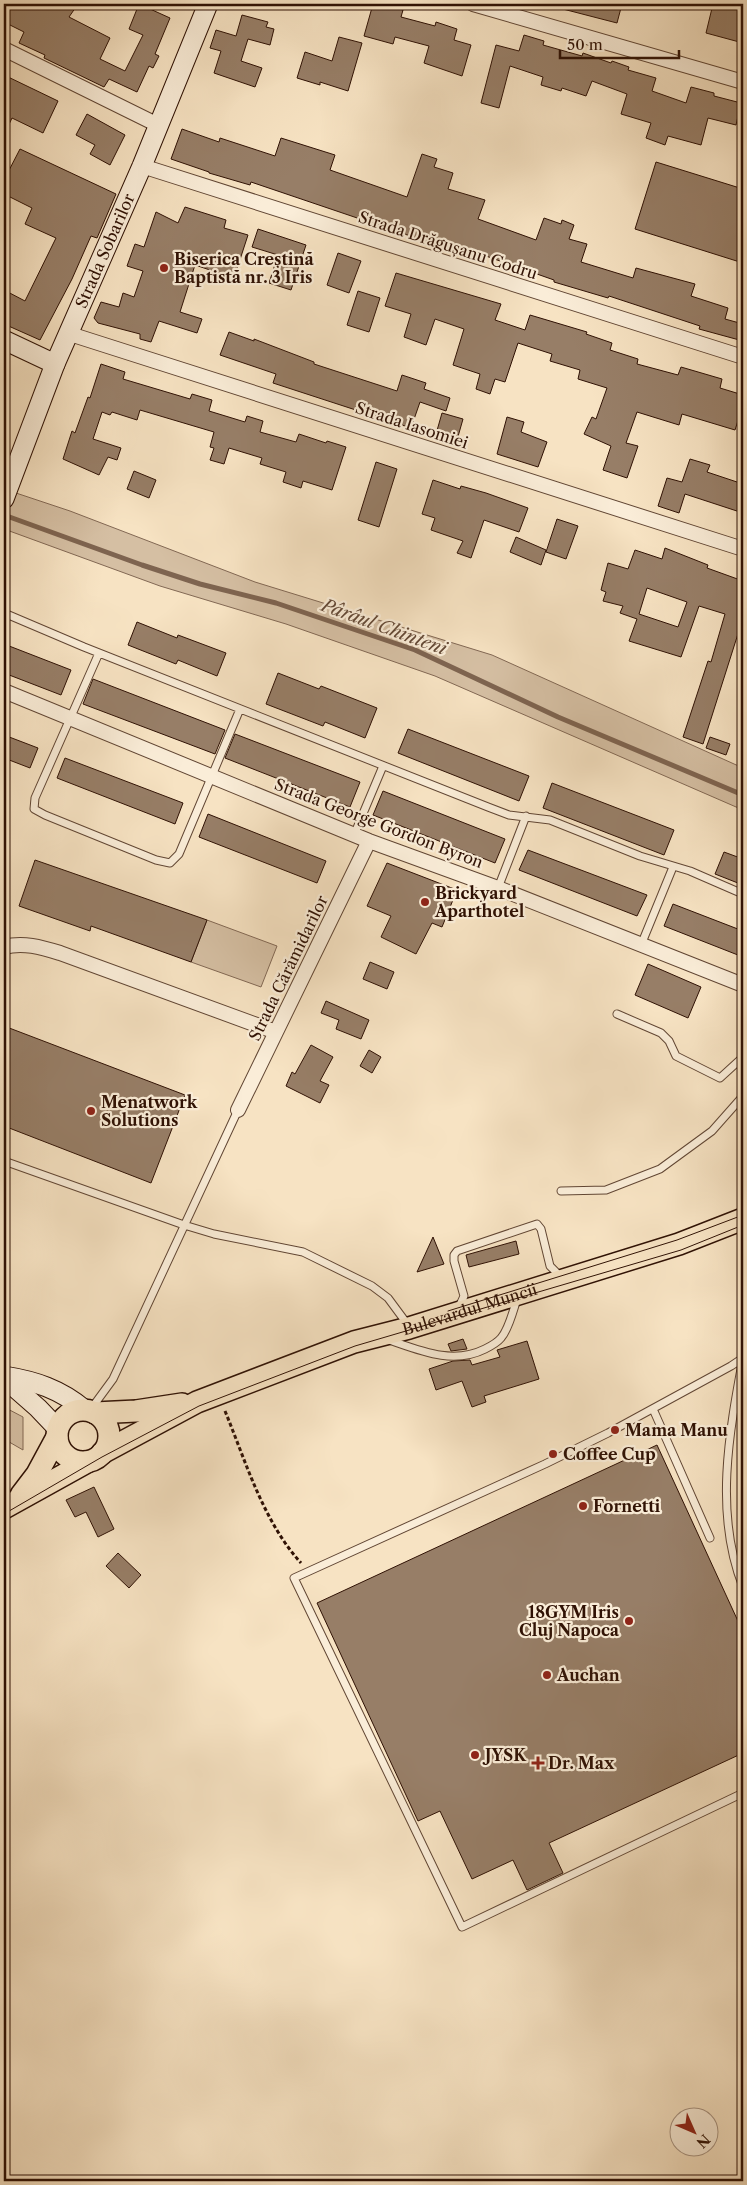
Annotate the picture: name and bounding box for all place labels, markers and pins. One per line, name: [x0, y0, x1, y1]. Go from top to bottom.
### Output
place label: Biserica Creștină Baptistă nr. 3 Iris: [174, 249, 315, 287]
marker: Biserica Creștină Baptistă nr. 3 Iris: [158, 262, 170, 274]
place label: Brickyard Aparthotel: [434, 883, 525, 921]
marker: Brickyard Aparthotel: [419, 896, 431, 908]
place label: Menatwork Solutions: [101, 1092, 198, 1130]
marker: Menatwork Solutions: [85, 1105, 97, 1117]
place label: Mama Manu: [625, 1420, 728, 1440]
marker: Mama Manu: [609, 1424, 621, 1436]
place label: Coffee Cup: [563, 1444, 656, 1464]
marker: Coffee Cup: [547, 1448, 559, 1460]
place label: Fornetti: [593, 1496, 661, 1516]
marker: Fornetti: [577, 1500, 589, 1512]
place label: 18GYM Iris Cluj Napoca: [519, 1602, 620, 1640]
marker: 18GYM Iris Cluj Napoca: [623, 1615, 635, 1627]
place label: Auchan: [556, 1665, 620, 1685]
marker: Auchan: [541, 1669, 553, 1681]
place label: JYSK: [482, 1745, 527, 1765]
marker: JYSK: [469, 1749, 481, 1761]
place label: Dr. Max: [548, 1753, 615, 1773]
marker: Dr. Max: [532, 1757, 544, 1769]

